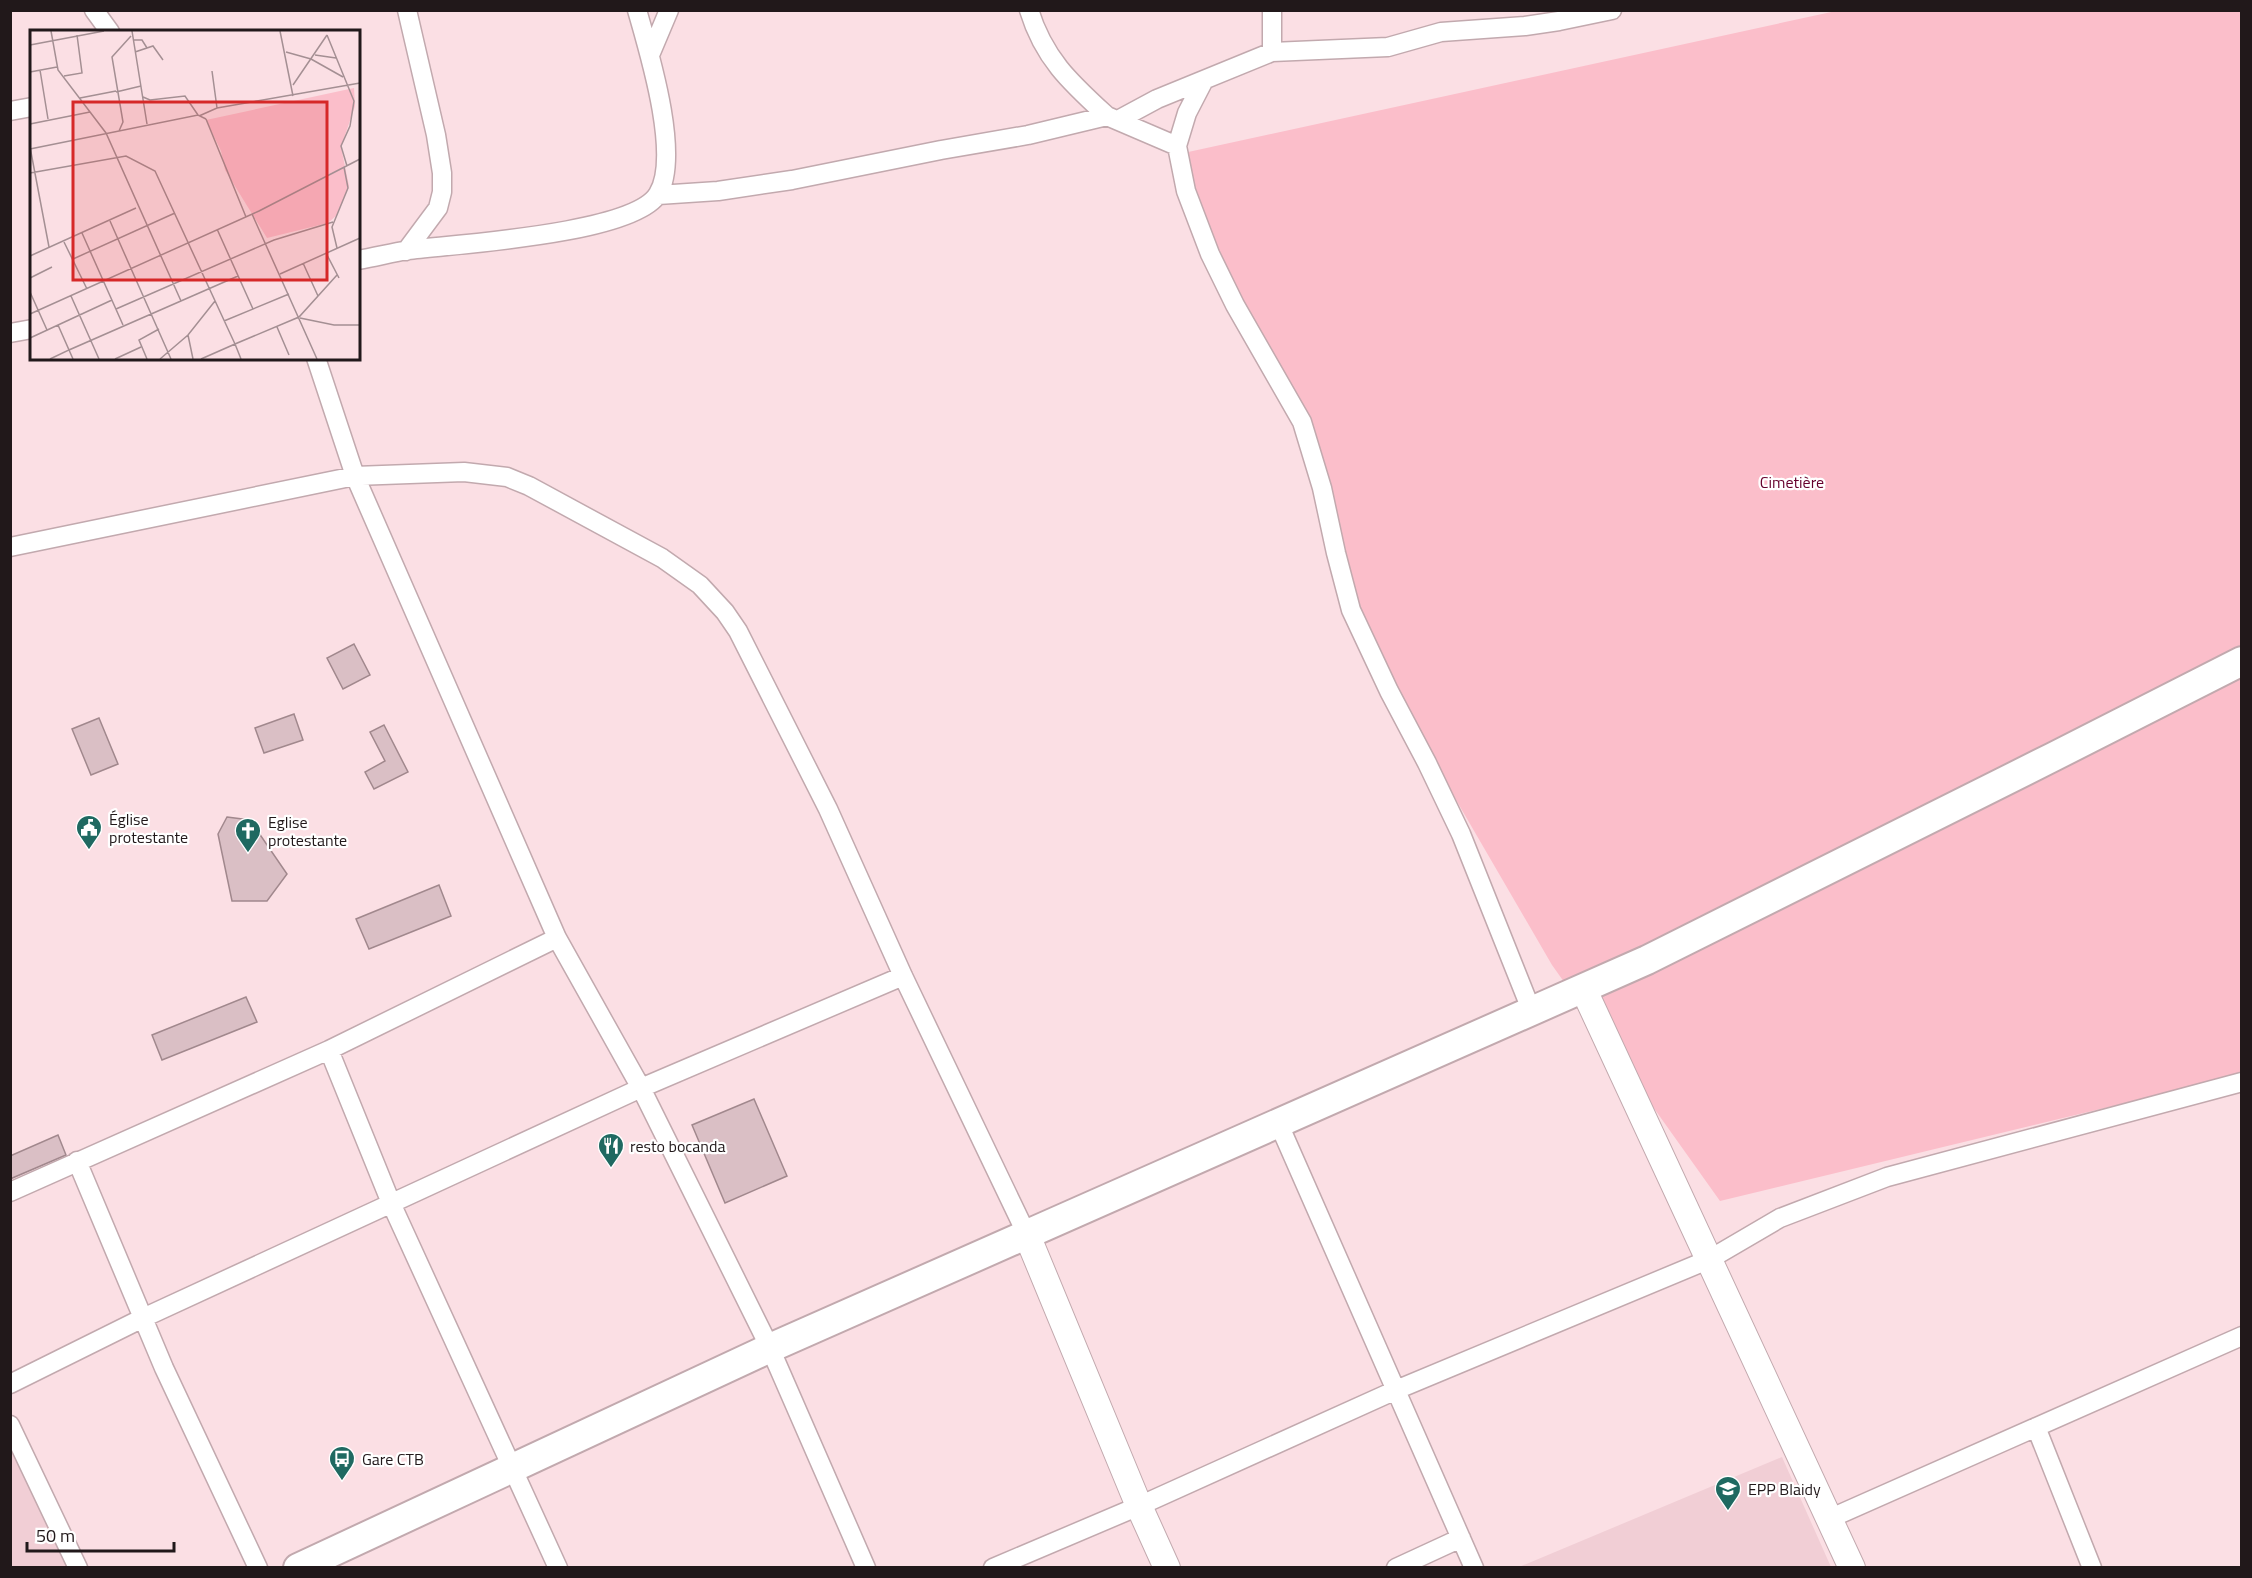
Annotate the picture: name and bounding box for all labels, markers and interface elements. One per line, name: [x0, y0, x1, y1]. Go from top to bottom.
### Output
inset map: [30, 30, 360, 360]
park label: Cimetière: [1760, 470, 1824, 494]
place label: Église protestante: [109, 807, 188, 849]
place label: Eglise protestante: [268, 810, 347, 852]
public building icon: Église protestante: [74, 813, 104, 851]
church icon: Eglise protestante: [233, 816, 263, 854]
restaurant icon: resto bocanda: [596, 1131, 626, 1169]
place label: resto bocanda: [630, 1134, 725, 1158]
bus stop icon: Gare CTB: [327, 1444, 357, 1482]
place label: Gare CTB: [362, 1447, 424, 1471]
school or university icon: EPP Blaidy: [1713, 1474, 1743, 1512]
place label: EPP Blaidy: [1748, 1477, 1821, 1501]
scale bar: [27, 1515, 174, 1553]
text: 50 m: [36, 1522, 75, 1549]

